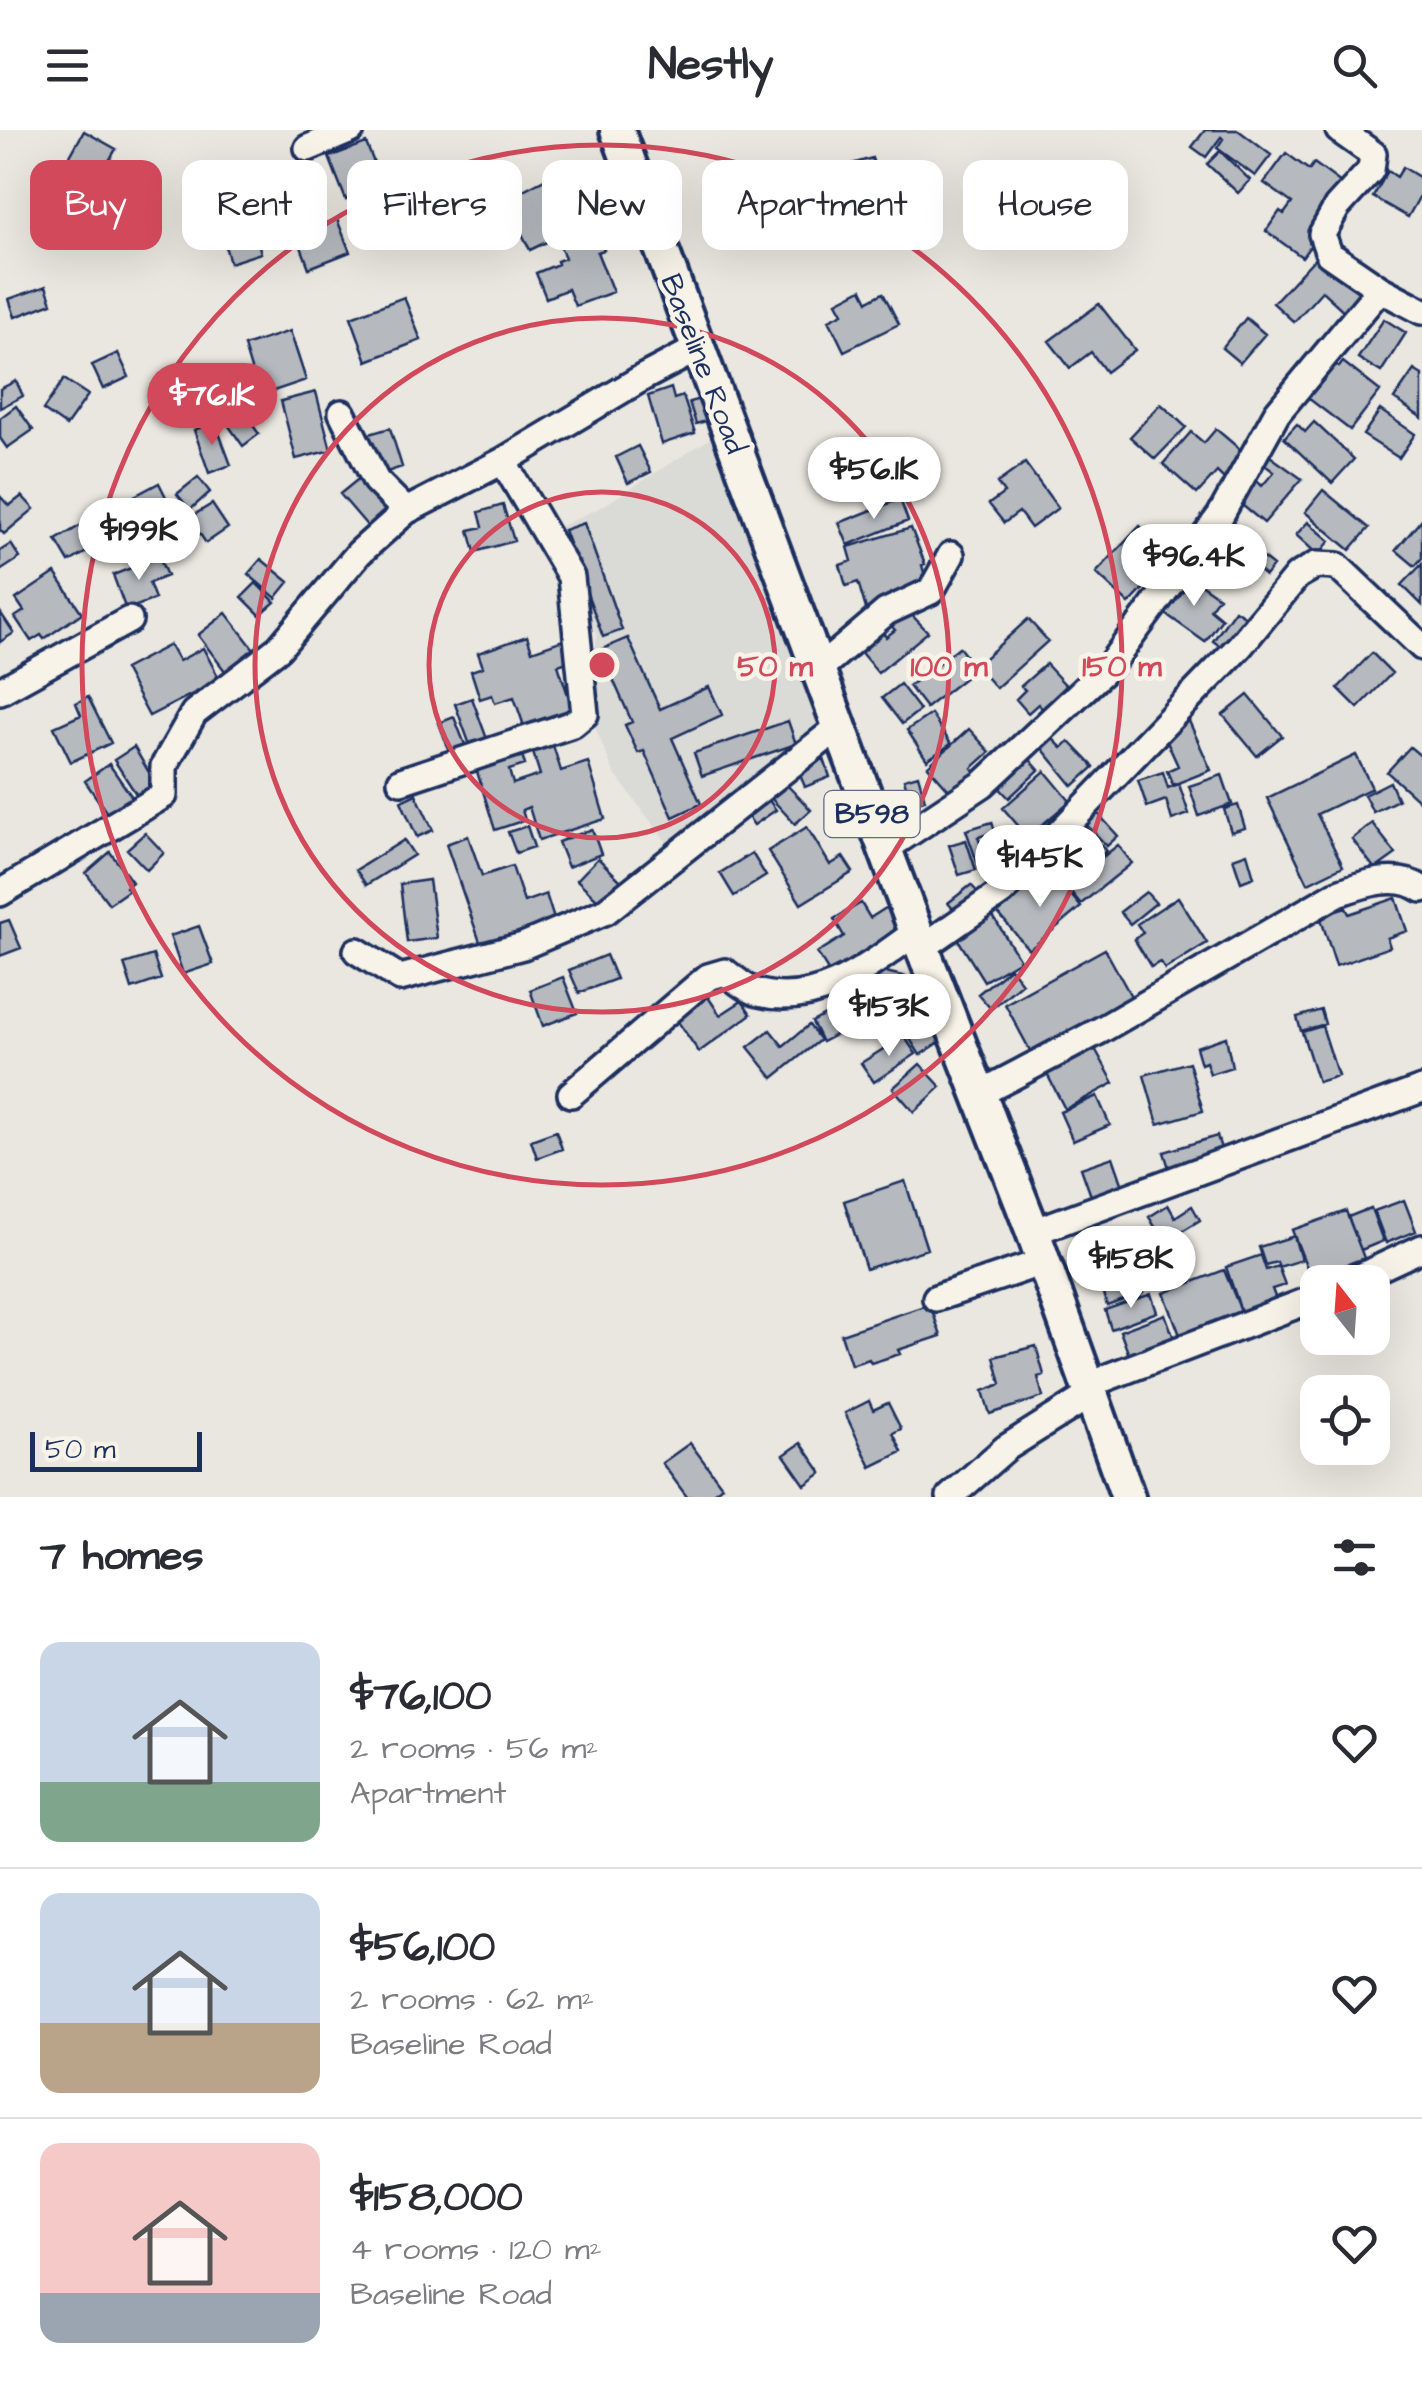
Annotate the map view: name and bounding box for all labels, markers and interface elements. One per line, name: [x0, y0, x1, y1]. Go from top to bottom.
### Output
text: Nestly: [648, 34, 774, 96]
icon: menu: [40, 38, 95, 93]
icon: search: [1327, 38, 1382, 93]
chip: Buy: [30, 160, 162, 250]
chip: Rent: [182, 160, 327, 250]
chip: Filters: [347, 160, 522, 250]
chip: New: [542, 160, 682, 250]
chip: Apartment: [702, 160, 943, 250]
chip: House: [963, 160, 1128, 250]
street label: Baseline Road: [649, 268, 757, 460]
pin: $76.1K: [131, 363, 293, 448]
text: $76.1K: [169, 373, 255, 418]
pin: $56.1K: [793, 437, 955, 522]
text: $56.1K: [830, 447, 918, 492]
pin: $199K: [69, 498, 209, 583]
text: $199K: [100, 508, 178, 553]
pin: $96.4K: [1113, 524, 1275, 609]
text: $96.4K: [1143, 534, 1245, 579]
text: 50 m: [737, 646, 813, 688]
text: 100 m: [910, 646, 988, 688]
text: 150 m: [1082, 646, 1162, 688]
centre of rings: [584, 647, 620, 683]
road number: B598: [824, 791, 920, 837]
pin: $145K: [970, 825, 1110, 910]
text: $145K: [997, 835, 1083, 880]
pin: $153K: [819, 974, 959, 1059]
text: $153K: [849, 984, 929, 1029]
pin: $158K: [1061, 1226, 1201, 1311]
text: $158K: [1089, 1236, 1173, 1281]
north arrow: [1300, 1265, 1390, 1355]
map controls: [1300, 1265, 1390, 1465]
button: locate: [1300, 1375, 1390, 1465]
scale bar: [30, 1427, 202, 1472]
text: 50 m: [45, 1430, 116, 1469]
text: 7 homes: [40, 1528, 204, 1586]
icon: filters: [1327, 1530, 1382, 1585]
text: $76,100: [350, 1668, 491, 1726]
icon: home: [120, 1682, 240, 1802]
icon: heart: [1327, 1715, 1382, 1770]
text: 2 rooms · 56 m²: [350, 1726, 598, 1771]
text: Apartment: [350, 1771, 506, 1816]
text: $56,100: [350, 1919, 495, 1977]
icon: home: [120, 1933, 240, 2053]
icon: heart: [1327, 1966, 1382, 2021]
text: 2 rooms · 62 m²: [350, 1977, 594, 2022]
text: Baseline Road: [350, 2022, 552, 2067]
text: $158,000: [350, 2169, 523, 2227]
icon: home: [120, 2183, 240, 2303]
icon: heart: [1327, 2216, 1382, 2271]
text: 4 rooms · 120 m²: [350, 2227, 602, 2272]
text: Baseline Road: [350, 2272, 552, 2317]

